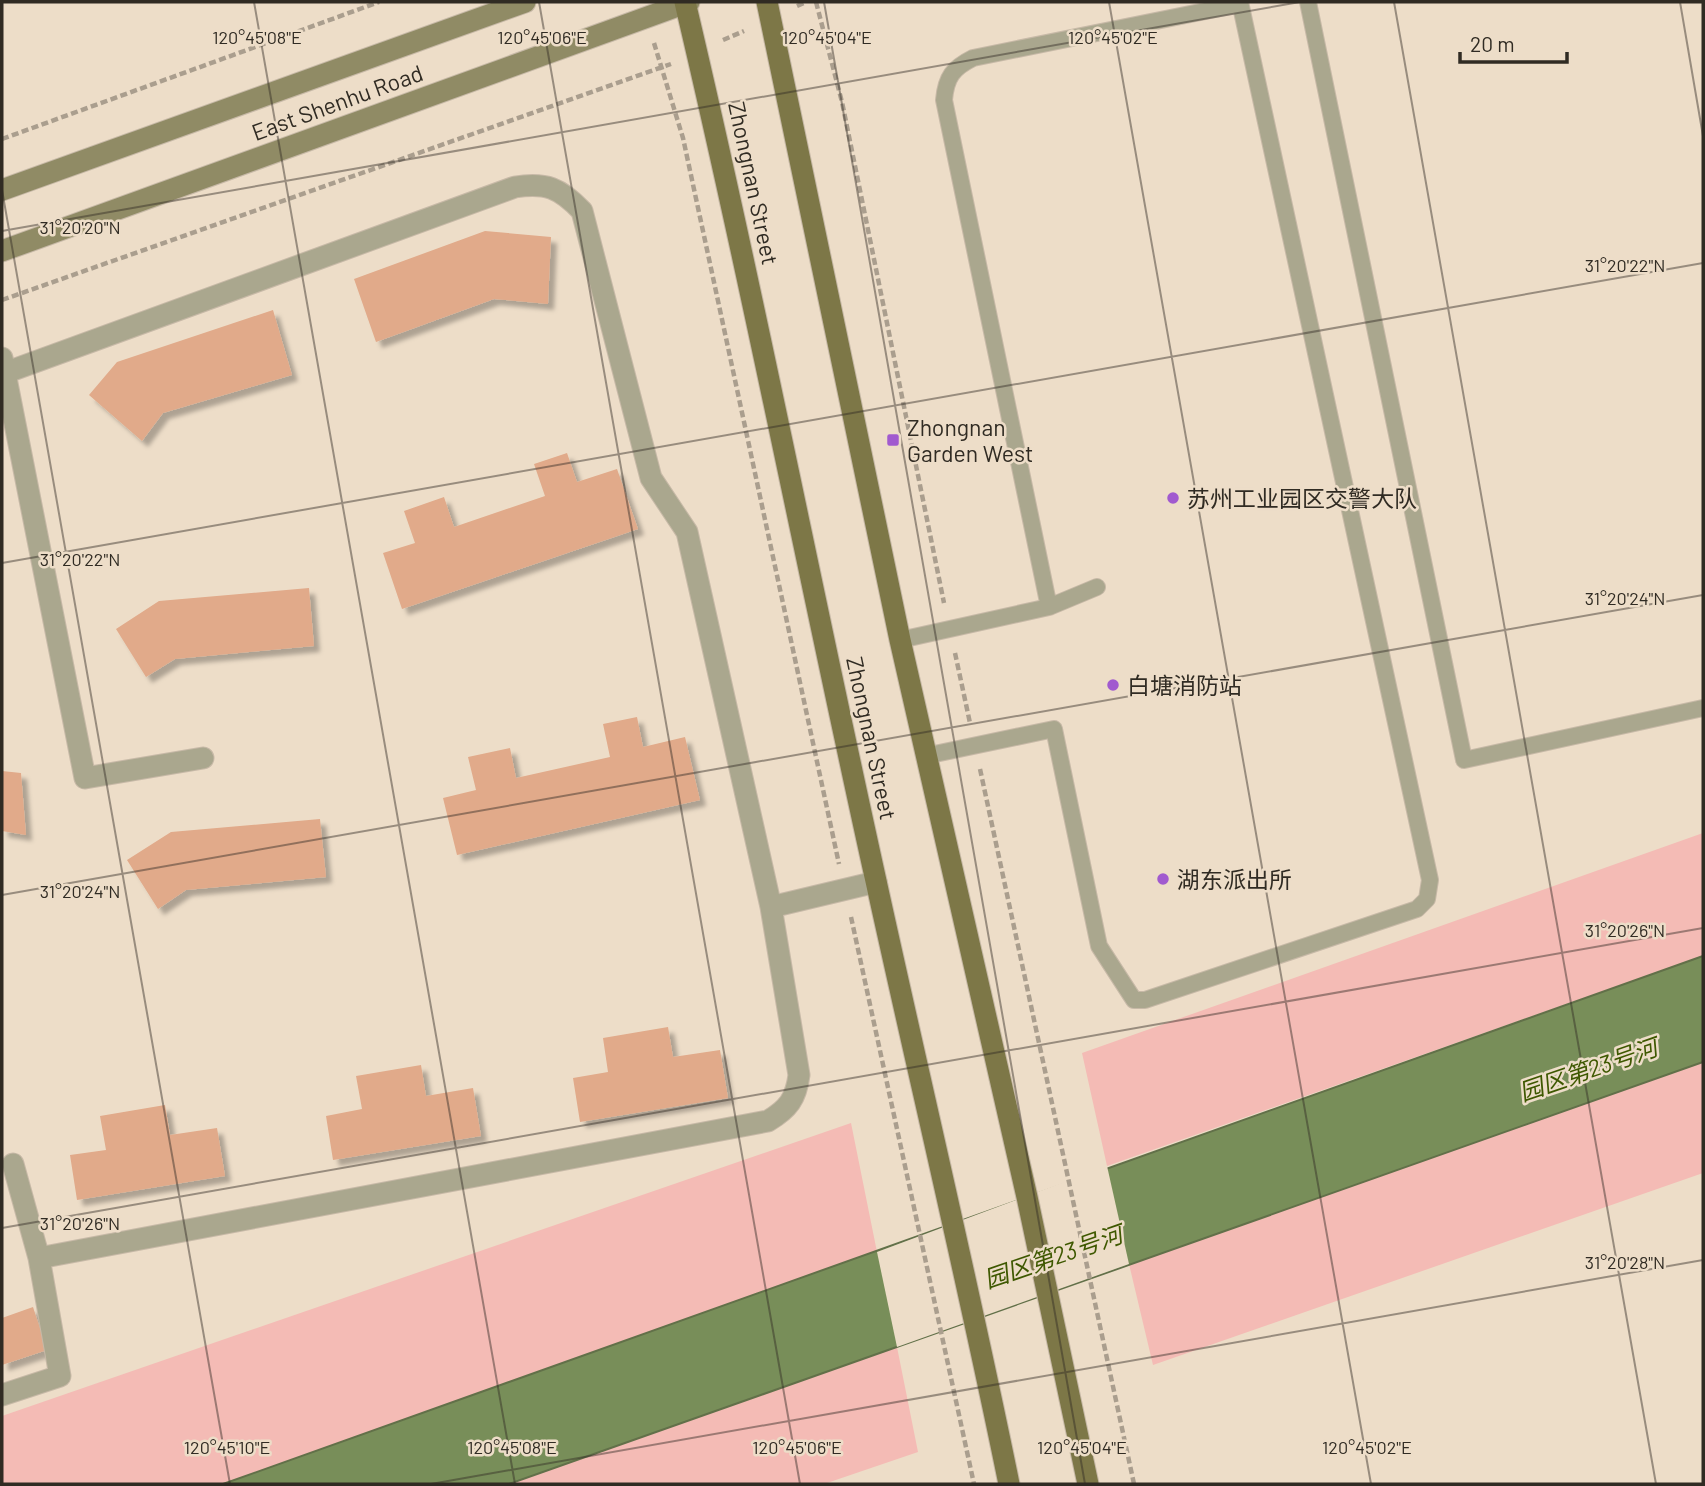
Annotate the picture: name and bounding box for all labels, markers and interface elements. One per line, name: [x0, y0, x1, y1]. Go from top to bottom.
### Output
scale bar: [1460, 21, 1567, 65]
text: 120°45'08"E: [212, 26, 302, 48]
text: 120°45'06"E: [497, 26, 587, 48]
text: 120°45'04"E: [782, 26, 872, 48]
text: 120°45'02"E: [1068, 26, 1158, 48]
text: 20 m: [1470, 31, 1515, 56]
street label: East Shenhu Road: [248, 58, 426, 146]
street label: Zhongnan Street: [723, 99, 785, 267]
text: 31°20'20"N: [39, 216, 121, 238]
text: 31°20'22"N: [1585, 254, 1665, 276]
place label: Zhongnan Garden West: [907, 413, 1033, 467]
marker: Zhongnan Garden West: [885, 432, 901, 448]
place label: 苏州工业园区交警大队: [1187, 484, 1417, 512]
marker: 苏州工业园区交警大队: [1165, 490, 1181, 506]
text: 31°20'22"N: [40, 548, 120, 570]
text: 31°20'24"N: [1585, 587, 1665, 609]
street label: Zhongnan Street: [841, 654, 903, 822]
place label: 白塘消防站: [1127, 671, 1242, 699]
marker: 白塘消防站: [1105, 677, 1121, 693]
place label: 湖东派出所: [1177, 865, 1292, 893]
marker: 湖东派出所: [1155, 871, 1171, 887]
text: 31°20'24"N: [40, 880, 120, 902]
text: 31°20'26"N: [1585, 919, 1665, 941]
water label: 园区第23号河: [1515, 1030, 1665, 1106]
text: 31°20'26"N: [40, 1212, 120, 1234]
water label: 园区第23号河: [980, 1217, 1130, 1293]
text: 31°20'28"N: [1585, 1251, 1665, 1273]
text: 120°45'10"E: [184, 1436, 270, 1458]
text: 120°45'08"E: [467, 1436, 557, 1458]
text: 120°45'06"E: [752, 1436, 842, 1458]
text: 120°45'04"E: [1037, 1436, 1127, 1458]
text: 120°45'02"E: [1322, 1436, 1412, 1458]

